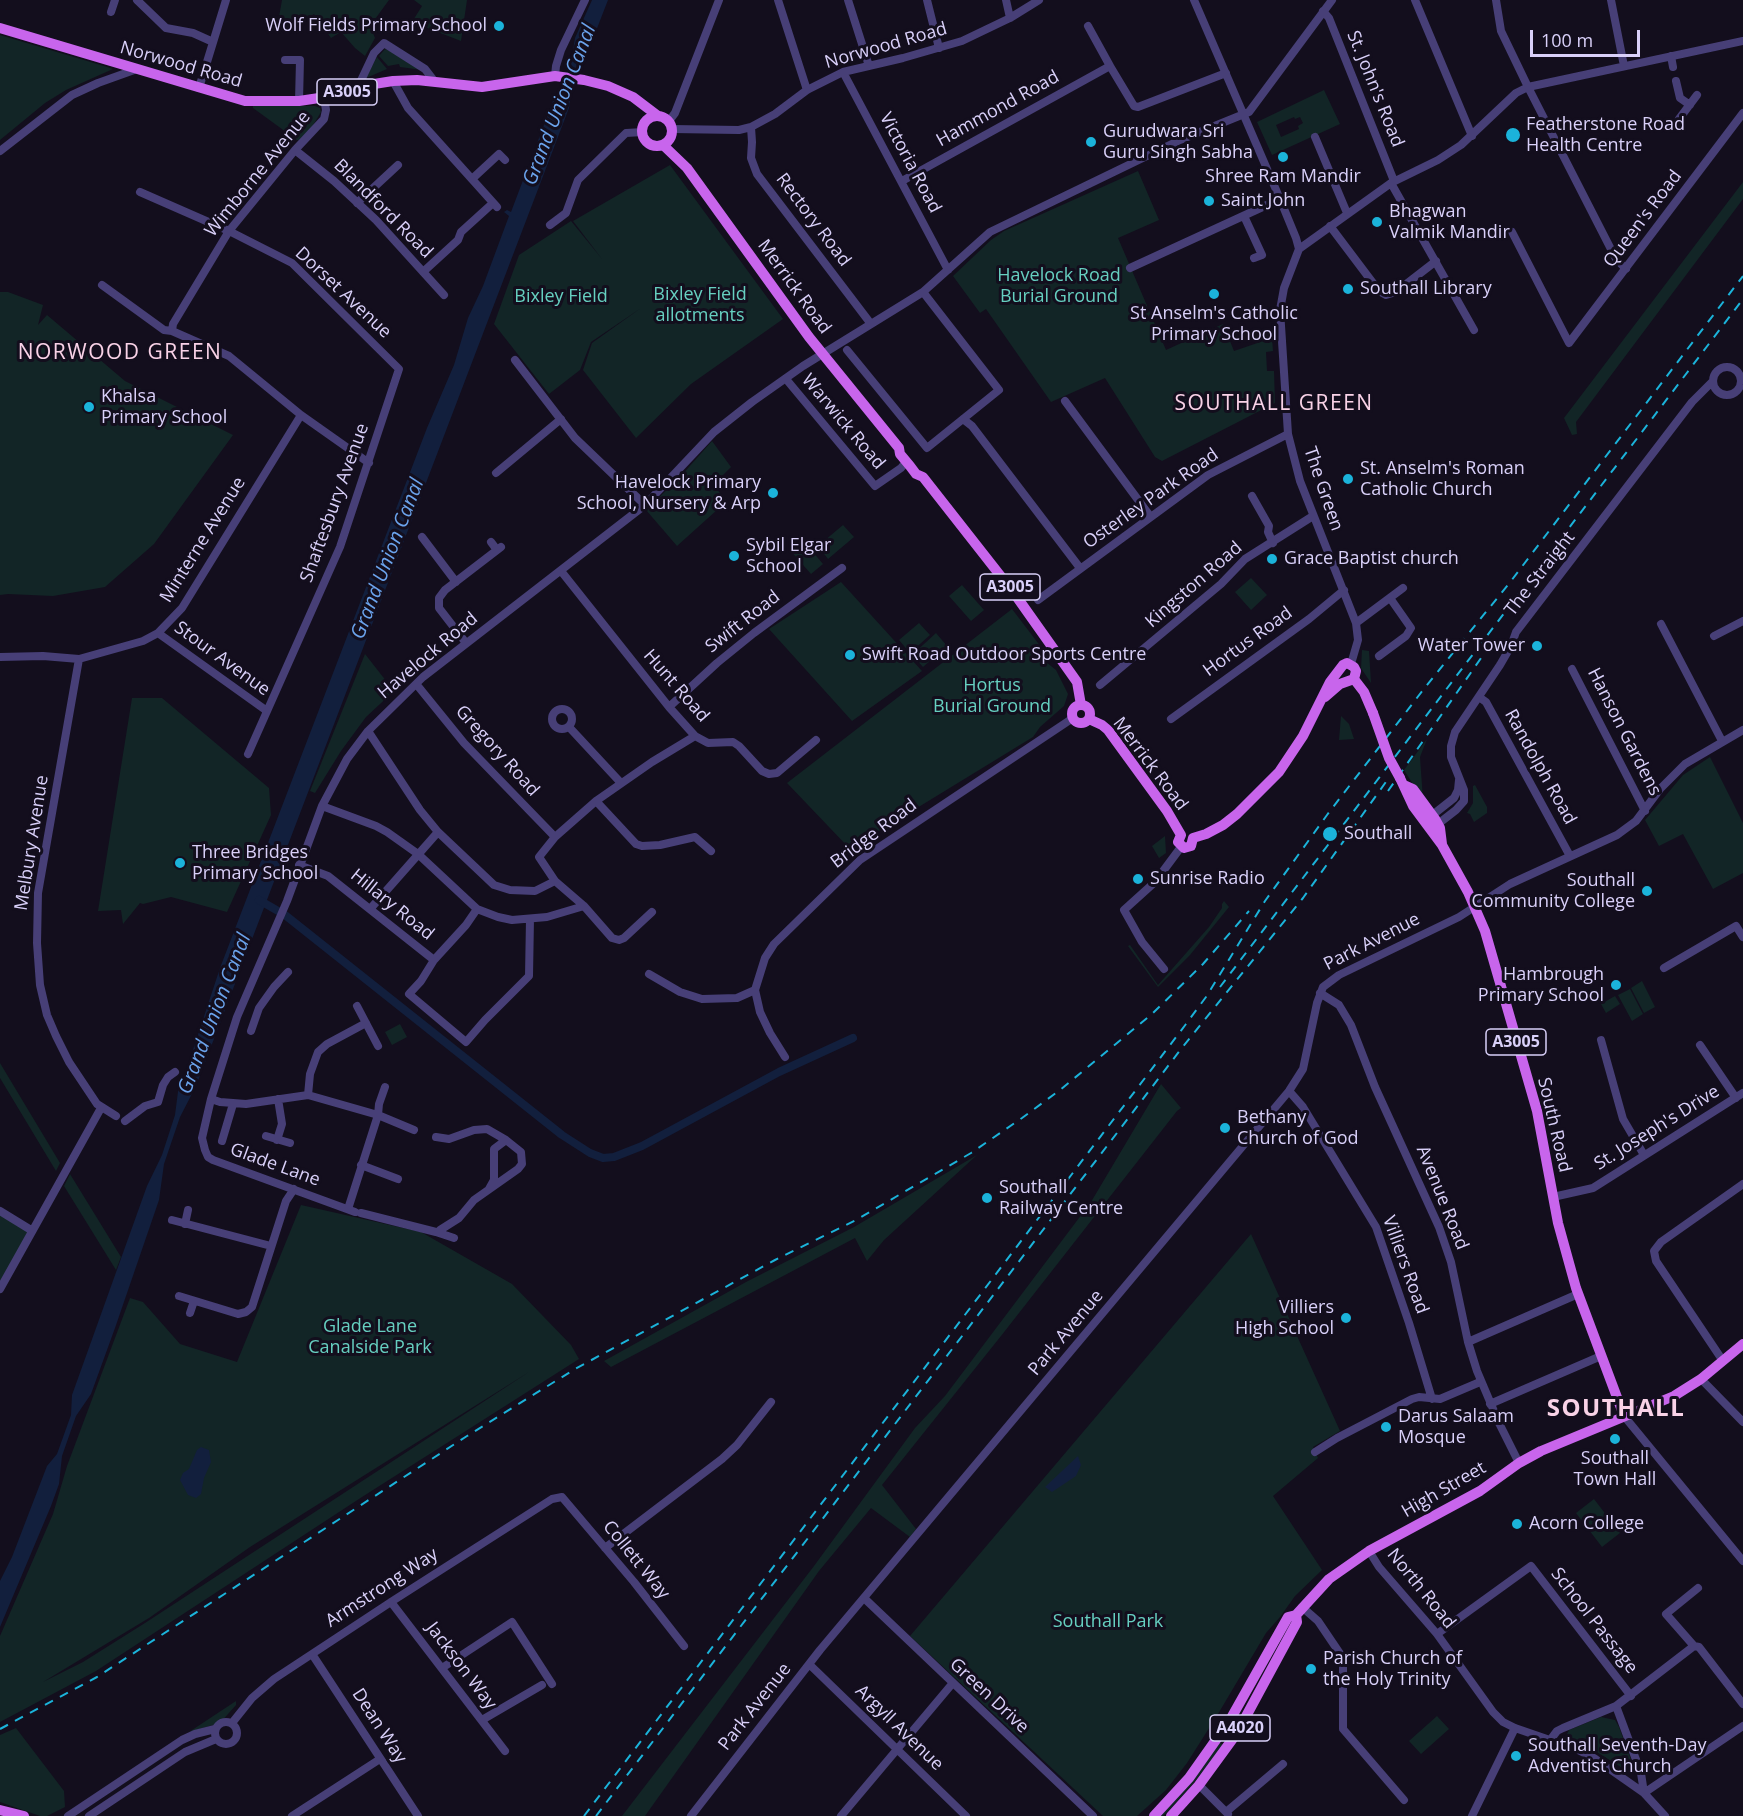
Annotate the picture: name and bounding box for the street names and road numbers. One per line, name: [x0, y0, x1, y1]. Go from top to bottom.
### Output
street label: Norwood Road: [822, 18, 950, 74]
street label: St. John's Road: [1342, 28, 1408, 150]
street label: Norwood Road: [117, 37, 245, 93]
street label: Hammond Road: [933, 66, 1063, 152]
road number: A3005: [317, 79, 377, 105]
street label: Wimborne Avenue: [201, 107, 315, 241]
street label: Victoria Road: [874, 109, 946, 217]
street label: Blandford Road: [329, 155, 437, 263]
street label: Queen's Road: [1599, 166, 1687, 272]
street label: Rectory Road: [771, 169, 855, 271]
street label: Merrick Road: [753, 236, 835, 338]
street label: Dorset Avenue: [290, 243, 396, 343]
street label: Warwick Road: [797, 370, 889, 474]
street label: Shaftesbury Avenue: [296, 420, 374, 586]
street label: Osterley Park Road: [1079, 444, 1223, 554]
street label: The Green: [1299, 444, 1347, 534]
street label: Minterne Avenue: [156, 473, 250, 607]
street label: The Straight: [1500, 527, 1580, 621]
street label: Kingston Road: [1141, 537, 1247, 633]
road number: A3005: [980, 574, 1040, 600]
street label: Swift Road: [701, 586, 785, 658]
street label: Hortus Road: [1199, 602, 1297, 682]
street label: Havelock Road: [374, 608, 482, 704]
street label: Stour Avenue: [170, 617, 274, 701]
street label: Hunt Road: [639, 645, 713, 727]
street label: Hanson Gardens: [1582, 664, 1666, 800]
street label: Gregory Road: [450, 701, 544, 801]
street label: Randolph Road: [1499, 706, 1581, 828]
street label: Merrick Road: [1108, 713, 1192, 815]
street label: Melbury Avenue: [11, 774, 53, 912]
street label: Bridge Road: [827, 795, 921, 873]
street label: Hillary Road: [346, 865, 438, 945]
street label: Park Avenue: [1320, 909, 1424, 975]
road number: A3005: [1486, 1029, 1546, 1055]
street label: South Road: [1533, 1075, 1575, 1175]
street label: St. Joseph's Drive: [1590, 1081, 1724, 1175]
street label: Glade Lane: [227, 1139, 323, 1191]
street label: Avenue Road: [1411, 1143, 1473, 1253]
street label: Villiers Road: [1377, 1213, 1433, 1317]
street label: Park Avenue: [1024, 1286, 1108, 1380]
street label: High Street: [1398, 1457, 1490, 1523]
street label: Collett Way: [598, 1516, 674, 1604]
street label: Armstrong Way: [322, 1544, 442, 1632]
street label: North Road: [1382, 1545, 1460, 1633]
street label: School Passage: [1546, 1564, 1642, 1678]
street label: Jackson Way: [421, 1618, 501, 1714]
street label: Green Drive: [945, 1654, 1033, 1738]
street label: Park Avenue: [714, 1659, 796, 1755]
street label: Argyll Avenue: [851, 1681, 947, 1775]
street label: Dean Way: [347, 1685, 411, 1767]
road number: A4020: [1210, 1715, 1270, 1741]

